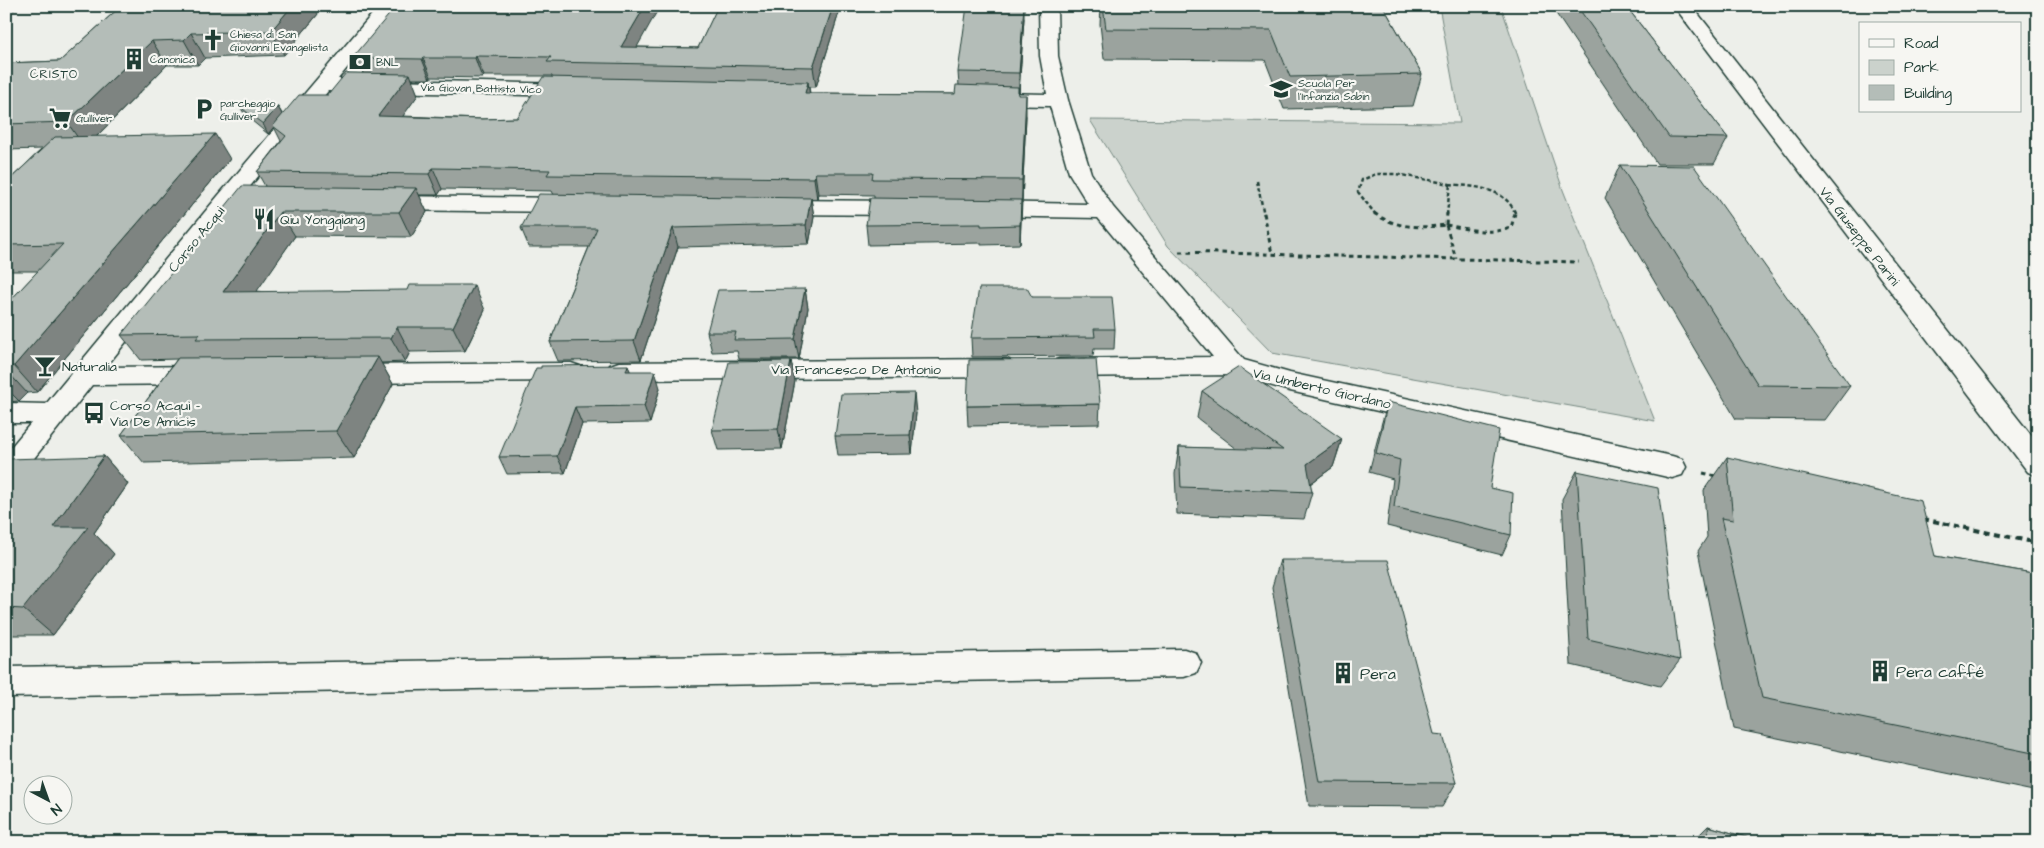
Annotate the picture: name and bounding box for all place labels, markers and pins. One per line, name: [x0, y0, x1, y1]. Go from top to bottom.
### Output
church icon: Chiesa di San Giovanni Evangelista: [200, 27, 226, 53]
place label: Chiesa di San Giovanni Evangelista: [230, 27, 328, 56]
building icon: Canonica: [121, 46, 147, 72]
bank icon: BNL: [347, 49, 373, 75]
place label: Canonica: [150, 52, 195, 67]
place label: BNL: [376, 55, 399, 70]
school or university icon: Scuola Per l'Infanzia Sabin: [1268, 76, 1294, 102]
place label: Scuola Per l'Infanzia Sabin: [1298, 76, 1370, 104]
parking icon: parcheggio Gulliver: [191, 96, 217, 122]
place label: parcheggio Gulliver: [220, 96, 276, 124]
supermarket icon: Gulliver: [47, 105, 73, 131]
place label: Gulliver: [76, 111, 112, 126]
restaurant icon: Qiu Yongqiang: [251, 206, 277, 232]
place label: Qiu Yongqiang: [280, 210, 365, 230]
bar icon: Naturalia: [32, 353, 58, 379]
place label: Naturalia: [62, 357, 117, 377]
place label: Corso Acqui - Via De Amicis: [110, 396, 201, 432]
bus stop icon: Corso Acqui - Via De Amicis: [81, 400, 107, 426]
building icon: Pera caffé: [1867, 658, 1893, 684]
building icon: Pera: [1330, 660, 1356, 686]
place label: Pera caffé: [1896, 661, 1985, 683]
place label: Pera: [1360, 663, 1396, 685]

